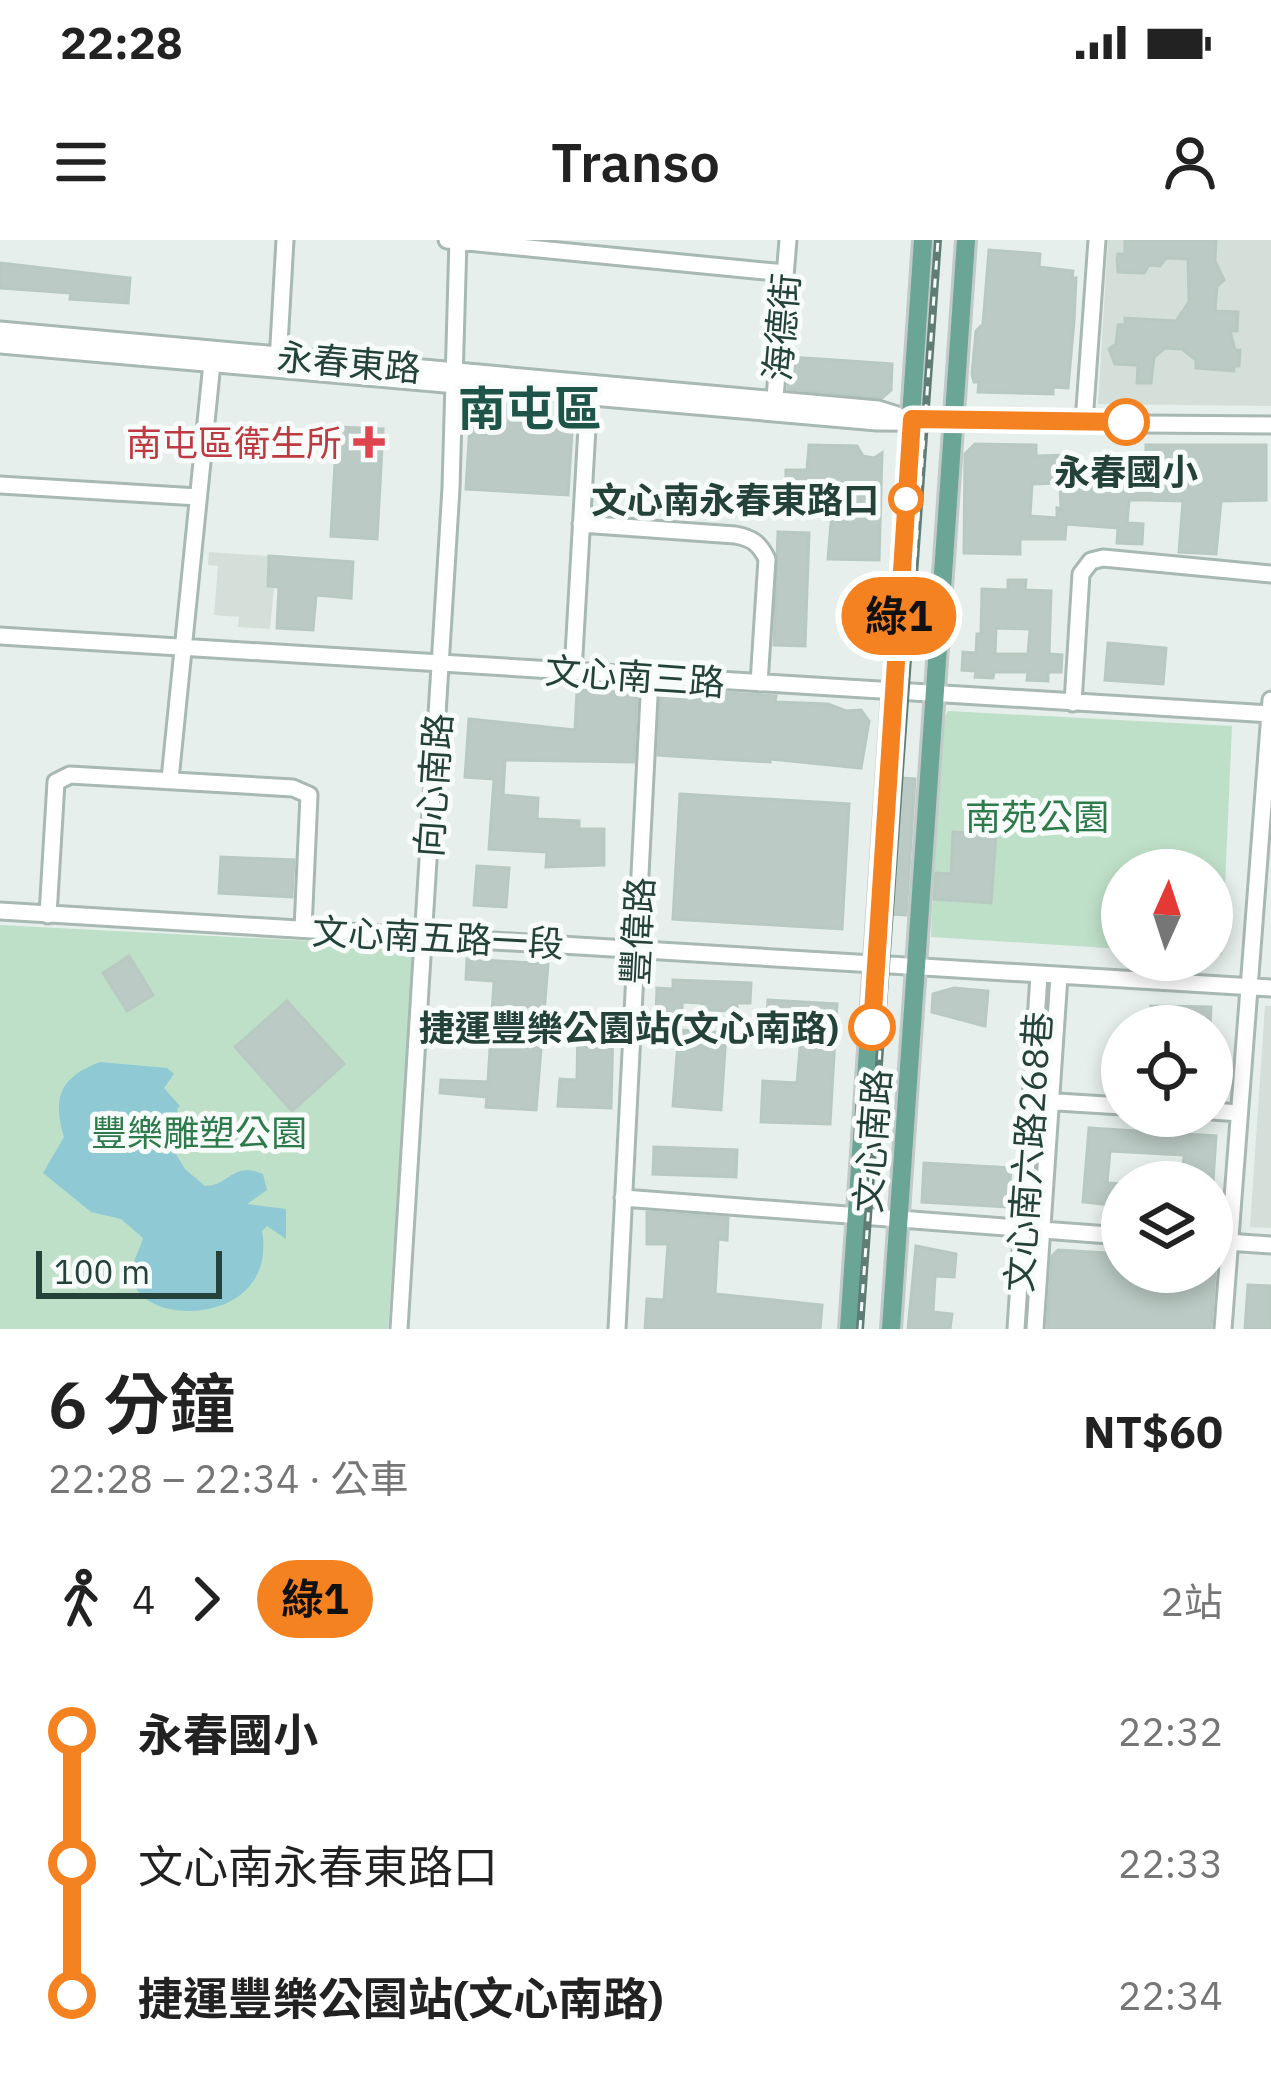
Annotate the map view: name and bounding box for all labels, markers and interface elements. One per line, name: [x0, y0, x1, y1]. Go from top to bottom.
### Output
text: 22:28: [60, 13, 183, 71]
text: Transo: [551, 127, 720, 197]
icon: menu: [48, 129, 114, 195]
icon: person: [1157, 129, 1223, 195]
street label: 海德街: [753, 271, 809, 383]
street label: 永春東路: [275, 332, 423, 392]
district label: 南屯區: [458, 377, 602, 439]
marker: 永春國小: [1104, 400, 1148, 444]
place label: 南屯區衛生所: [126, 419, 342, 466]
marker: 南屯區衛生所: [353, 426, 385, 458]
place label: 永春國小: [1054, 448, 1198, 495]
place label: 文心南永春東路口: [591, 476, 879, 523]
marker: 文心南永春東路口: [890, 483, 922, 515]
line badge: 綠1: [845, 577, 953, 655]
text: 綠1: [865, 588, 933, 643]
street label: 文心南三路: [544, 646, 726, 706]
street label: 向心南路: [405, 712, 461, 858]
park label: 南苑公園: [965, 793, 1109, 840]
north arrow: [1101, 849, 1233, 981]
map controls: [1101, 849, 1233, 1293]
street label: 豐偉路: [611, 876, 663, 986]
street label: 文心南五路一段: [311, 907, 565, 967]
place label: 捷運豐樂公園站(文心南路): [419, 1004, 839, 1051]
marker: 捷運豐樂公園站(文心南路): [850, 1005, 894, 1049]
button: locate: [1101, 1005, 1233, 1137]
street label: 文心南六路268巷: [995, 1010, 1061, 1294]
street label: 文心南路: [844, 1068, 900, 1214]
park label: 豐樂雕塑公園: [91, 1109, 307, 1156]
button: layers: [1101, 1161, 1233, 1293]
scale bar: [36, 1245, 222, 1298]
text: 100 m: [54, 1250, 150, 1293]
text: 6 分鐘: [48, 1360, 235, 1446]
text: NT$60: [1083, 1402, 1223, 1460]
text: 22:28 – 22:34 · 公車: [48, 1453, 408, 1504]
icon: walk: [48, 1566, 114, 1632]
icon: forward: [173, 1566, 239, 1632]
text: 綠1: [281, 1571, 349, 1626]
text: 4: [132, 1574, 155, 1625]
text: 2站: [1161, 1576, 1223, 1627]
text: 永春國小: [138, 1705, 318, 1763]
text: 22:32: [1118, 1706, 1223, 1757]
text: 文心南永春東路口: [138, 1837, 498, 1895]
text: 22:33: [1118, 1838, 1223, 1889]
text: 捷運豐樂公園站(文心南路): [138, 1969, 663, 2027]
text: 22:34: [1118, 1970, 1223, 2021]

